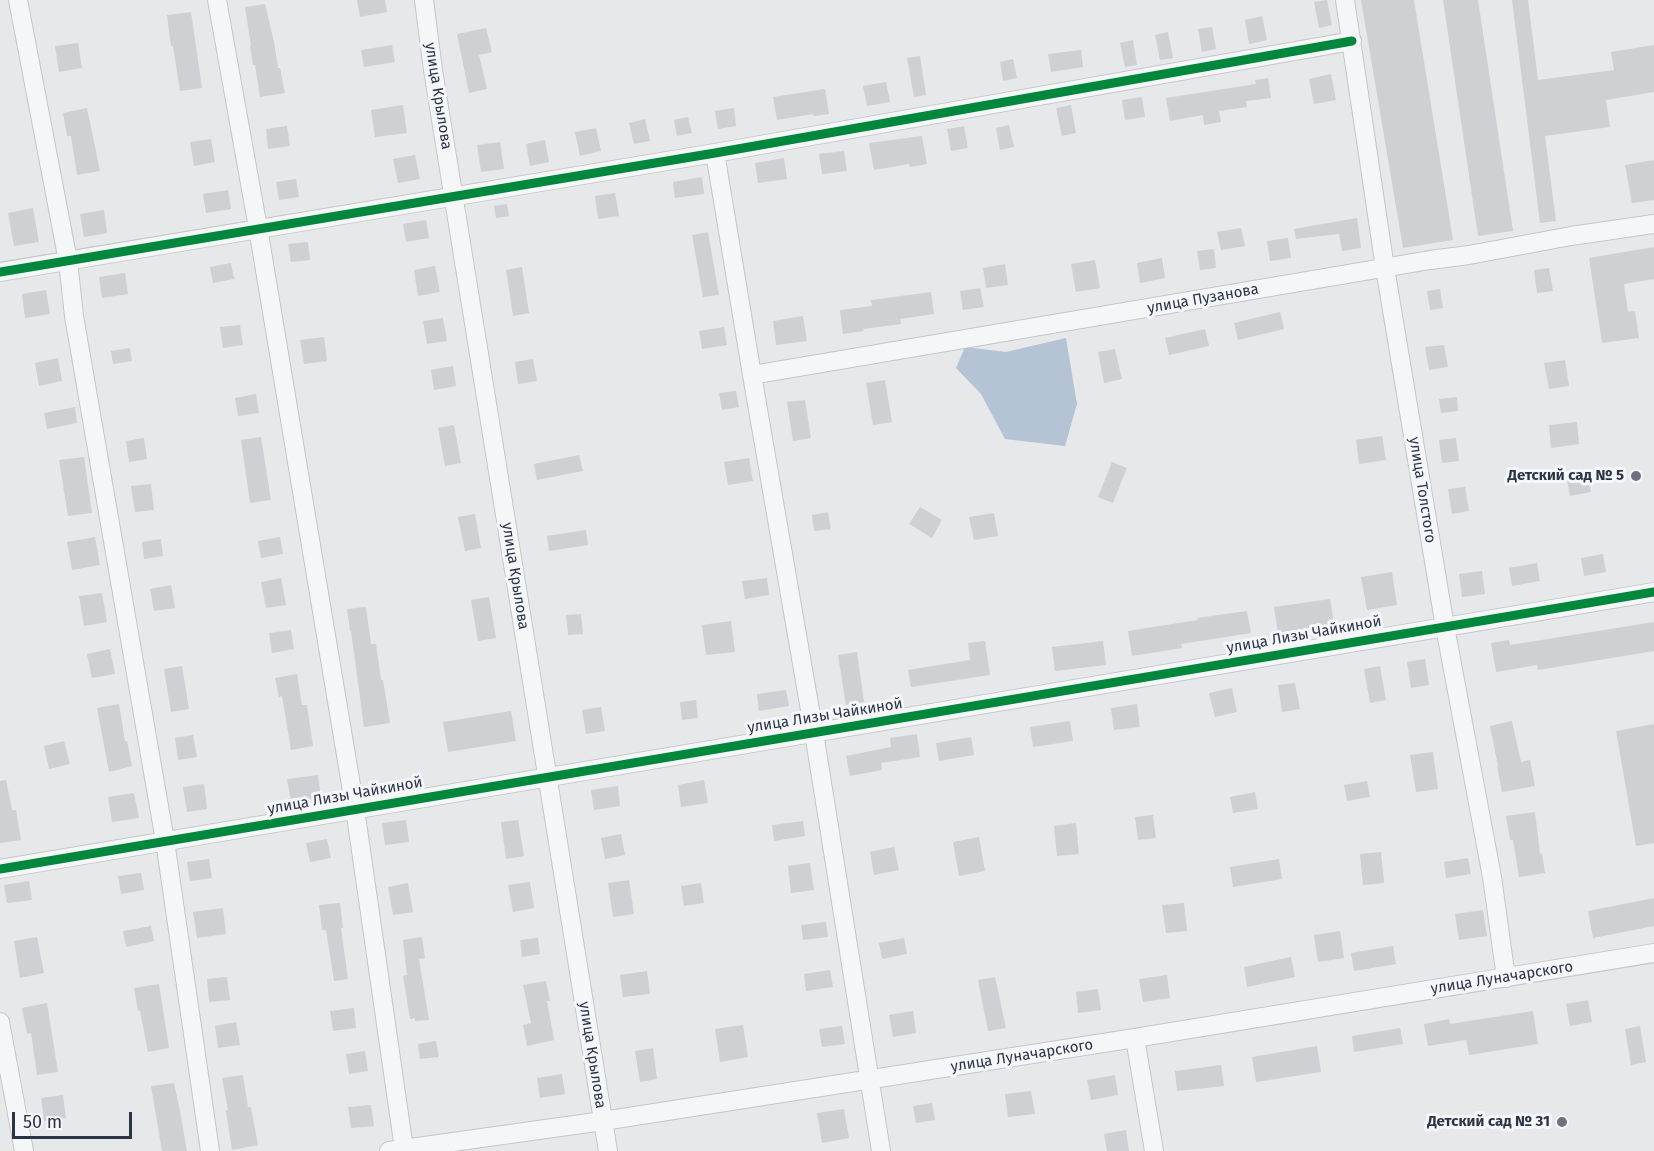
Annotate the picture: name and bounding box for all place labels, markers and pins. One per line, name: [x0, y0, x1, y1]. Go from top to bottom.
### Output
place label: Детский сад № 5: [1508, 467, 1624, 485]
marker: Детский сад № 5: [1629, 469, 1643, 483]
place label: Детский сад № 31: [1427, 1113, 1550, 1131]
marker: Детский сад № 31: [1555, 1115, 1569, 1129]

